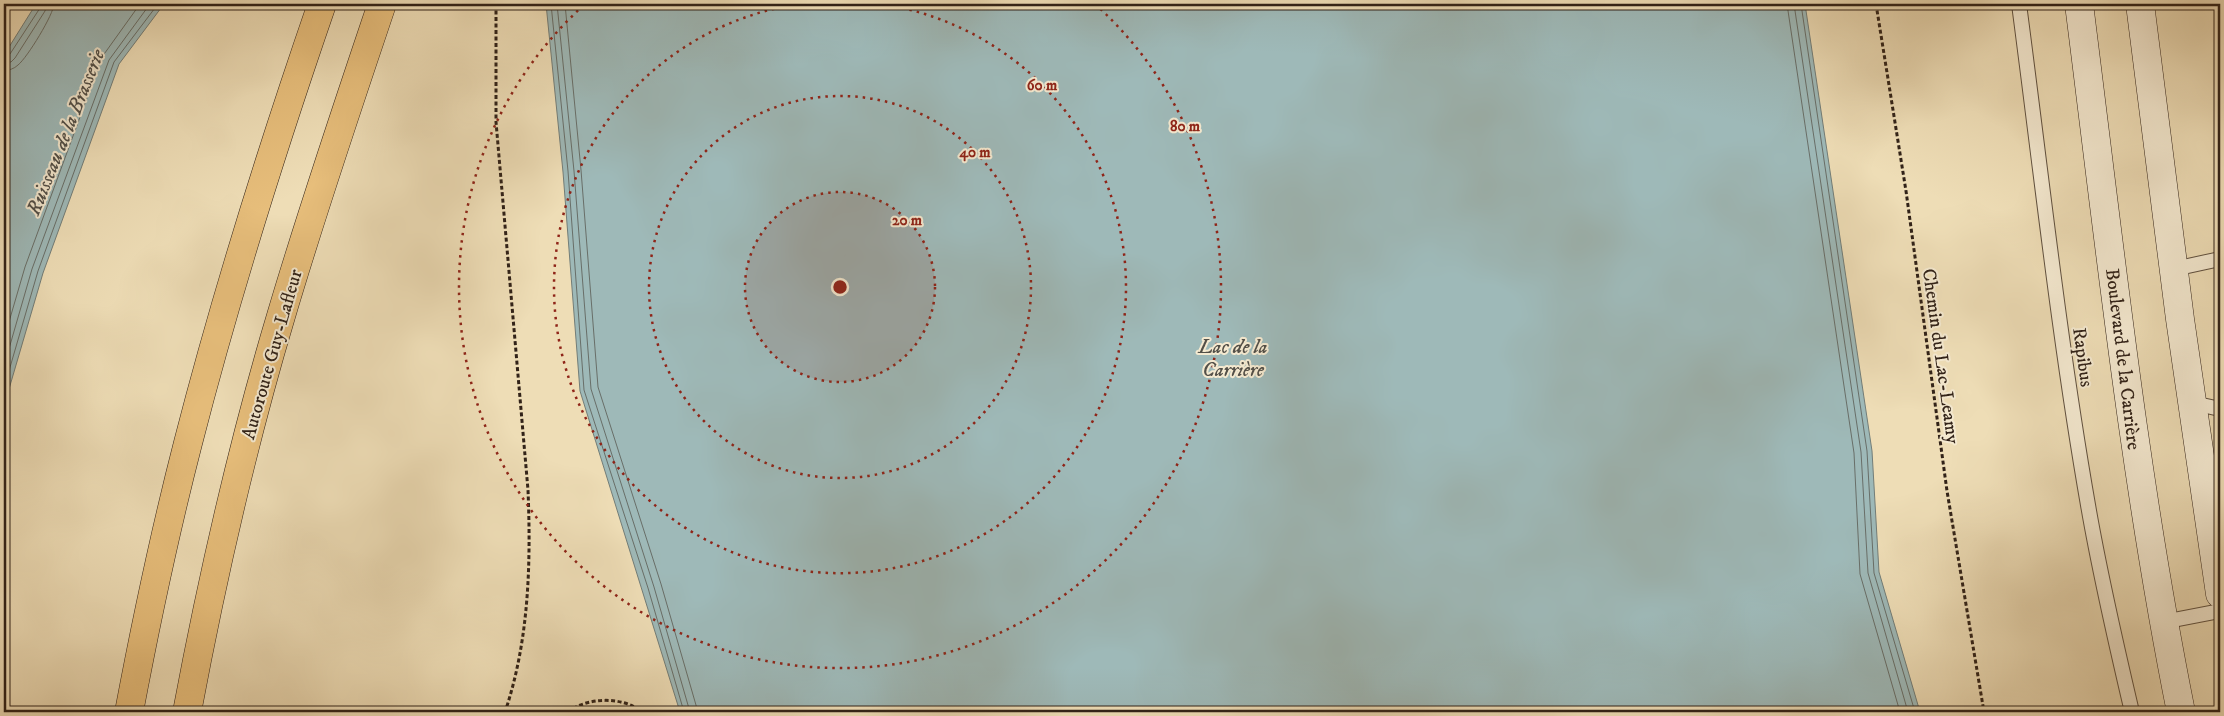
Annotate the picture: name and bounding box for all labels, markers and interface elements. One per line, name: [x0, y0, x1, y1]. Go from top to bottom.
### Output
water label: Ruisseau de la Brasserie: [21, 45, 112, 220]
text: 60 m: [1027, 76, 1058, 95]
text: 80 m: [1170, 117, 1201, 136]
text: 40 m: [958, 143, 991, 162]
text: 20 m: [892, 211, 923, 230]
street label: Autoroute Guy-Lafleur: [237, 267, 308, 442]
street label: Chemin du Lac-Leamy: [1917, 267, 1964, 446]
street label: Boulevard de la Carrière: [2100, 267, 2145, 451]
centre of rings: [831, 278, 849, 296]
street label: Rapibus: [2067, 326, 2098, 388]
water label: Lac de la Carrière: [1197, 335, 1268, 383]

